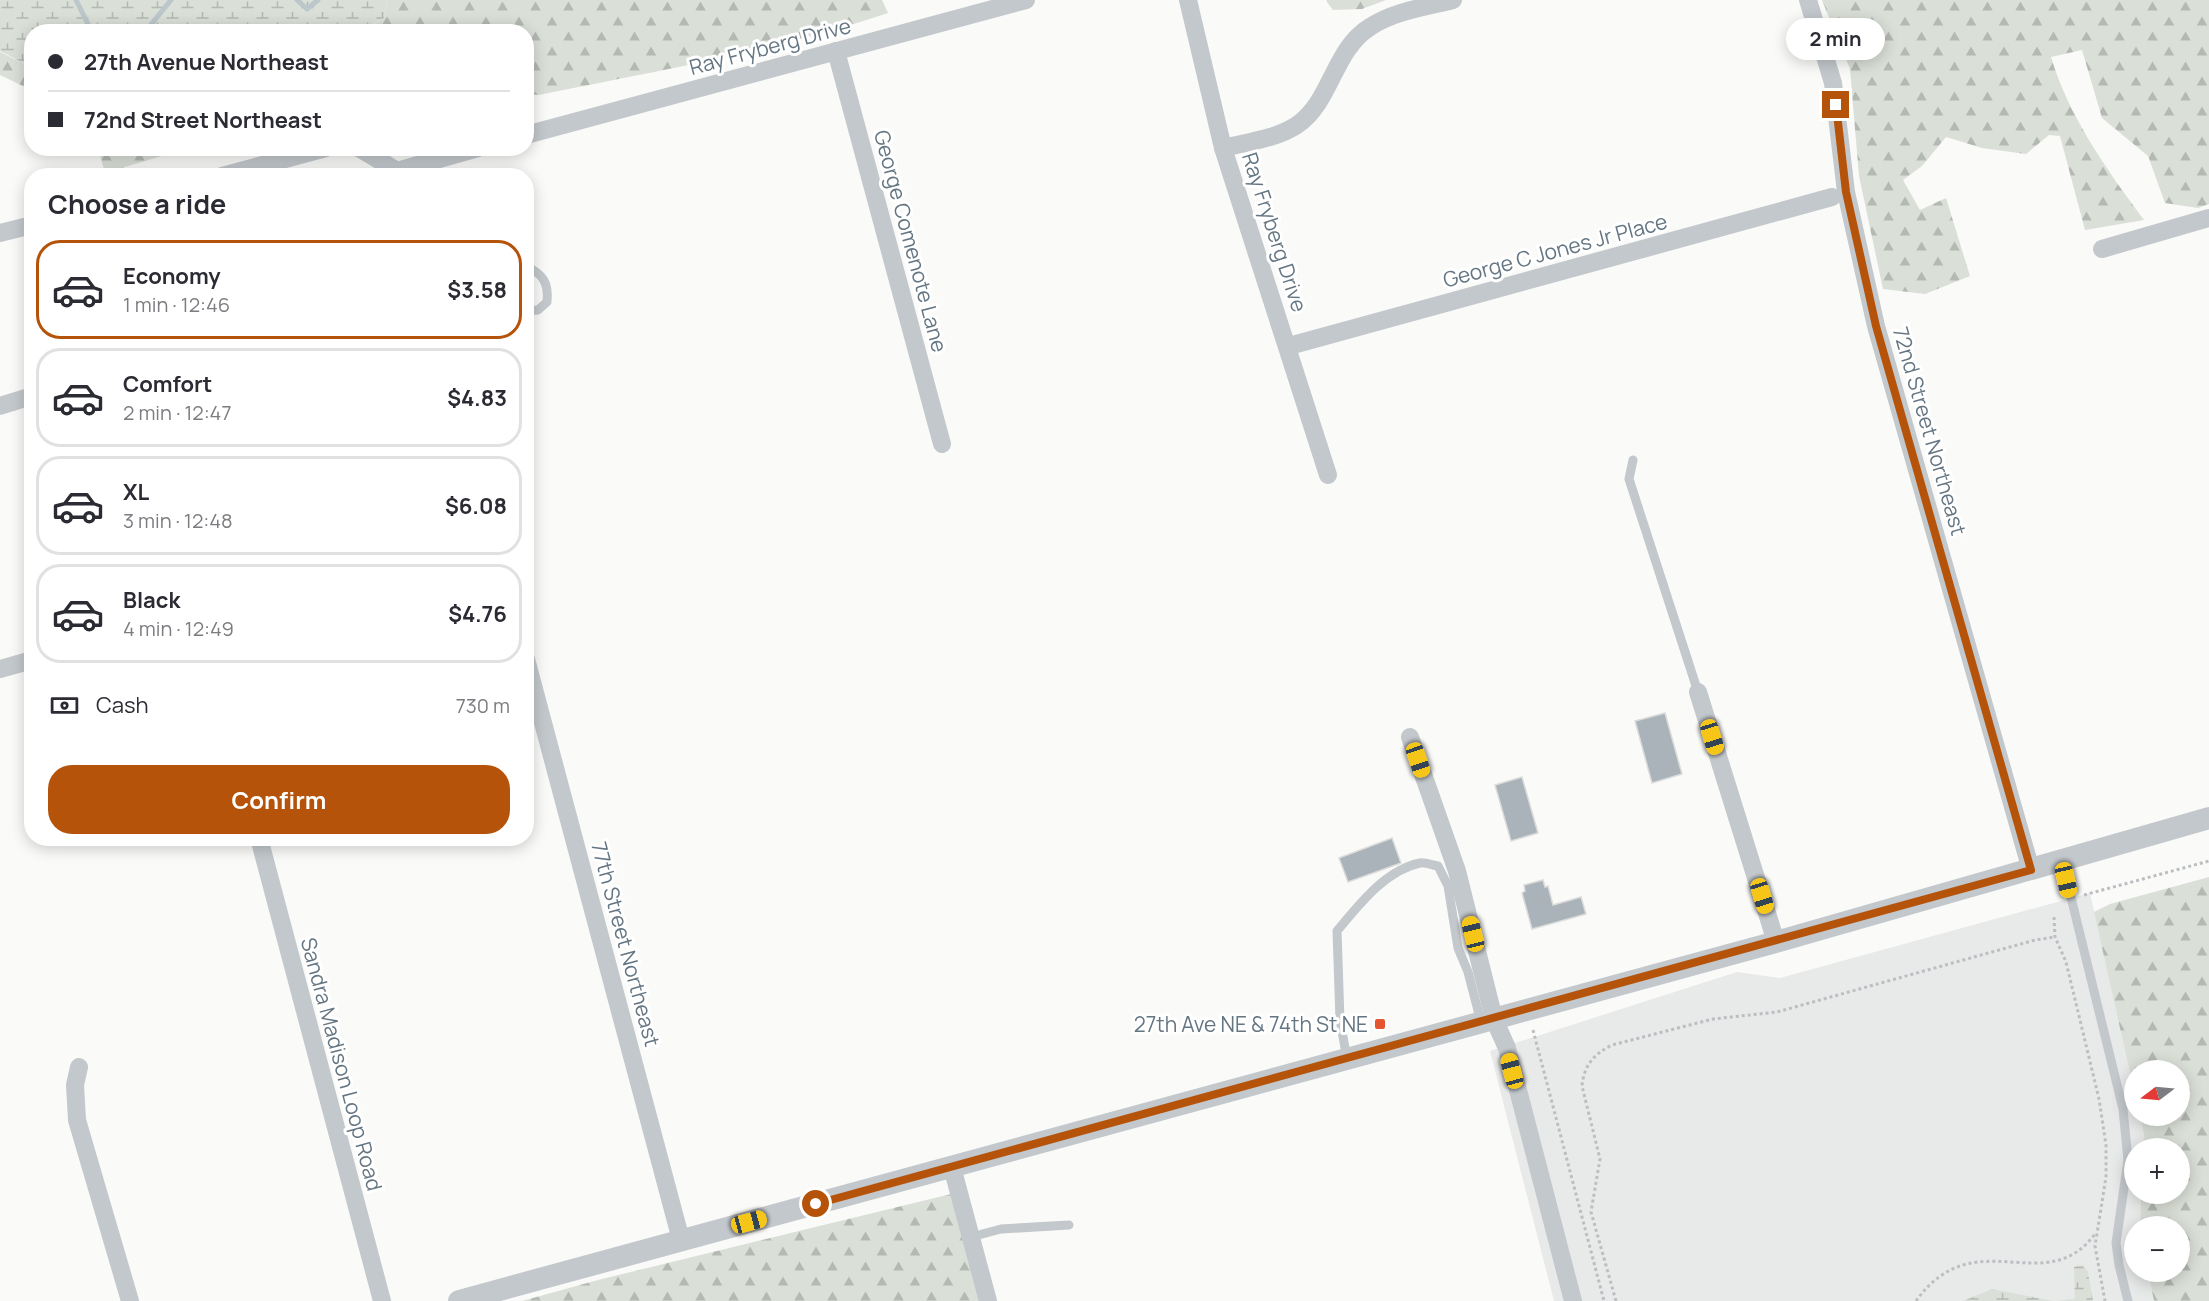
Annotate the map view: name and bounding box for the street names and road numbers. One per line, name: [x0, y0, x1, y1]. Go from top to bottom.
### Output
street label: Ray Fryberg Drive: [686, 11, 854, 81]
street label: George Comenote Lane: [868, 127, 954, 355]
street label: Ray Fryberg Drive: [1236, 149, 1314, 315]
street label: George C Jones Jr Place: [1440, 207, 1670, 293]
street label: 72nd Street Northeast: [1887, 323, 1973, 539]
street label: 77th Street Northeast: [585, 838, 667, 1050]
street label: Sandra Madison Loop Road: [295, 934, 389, 1194]

